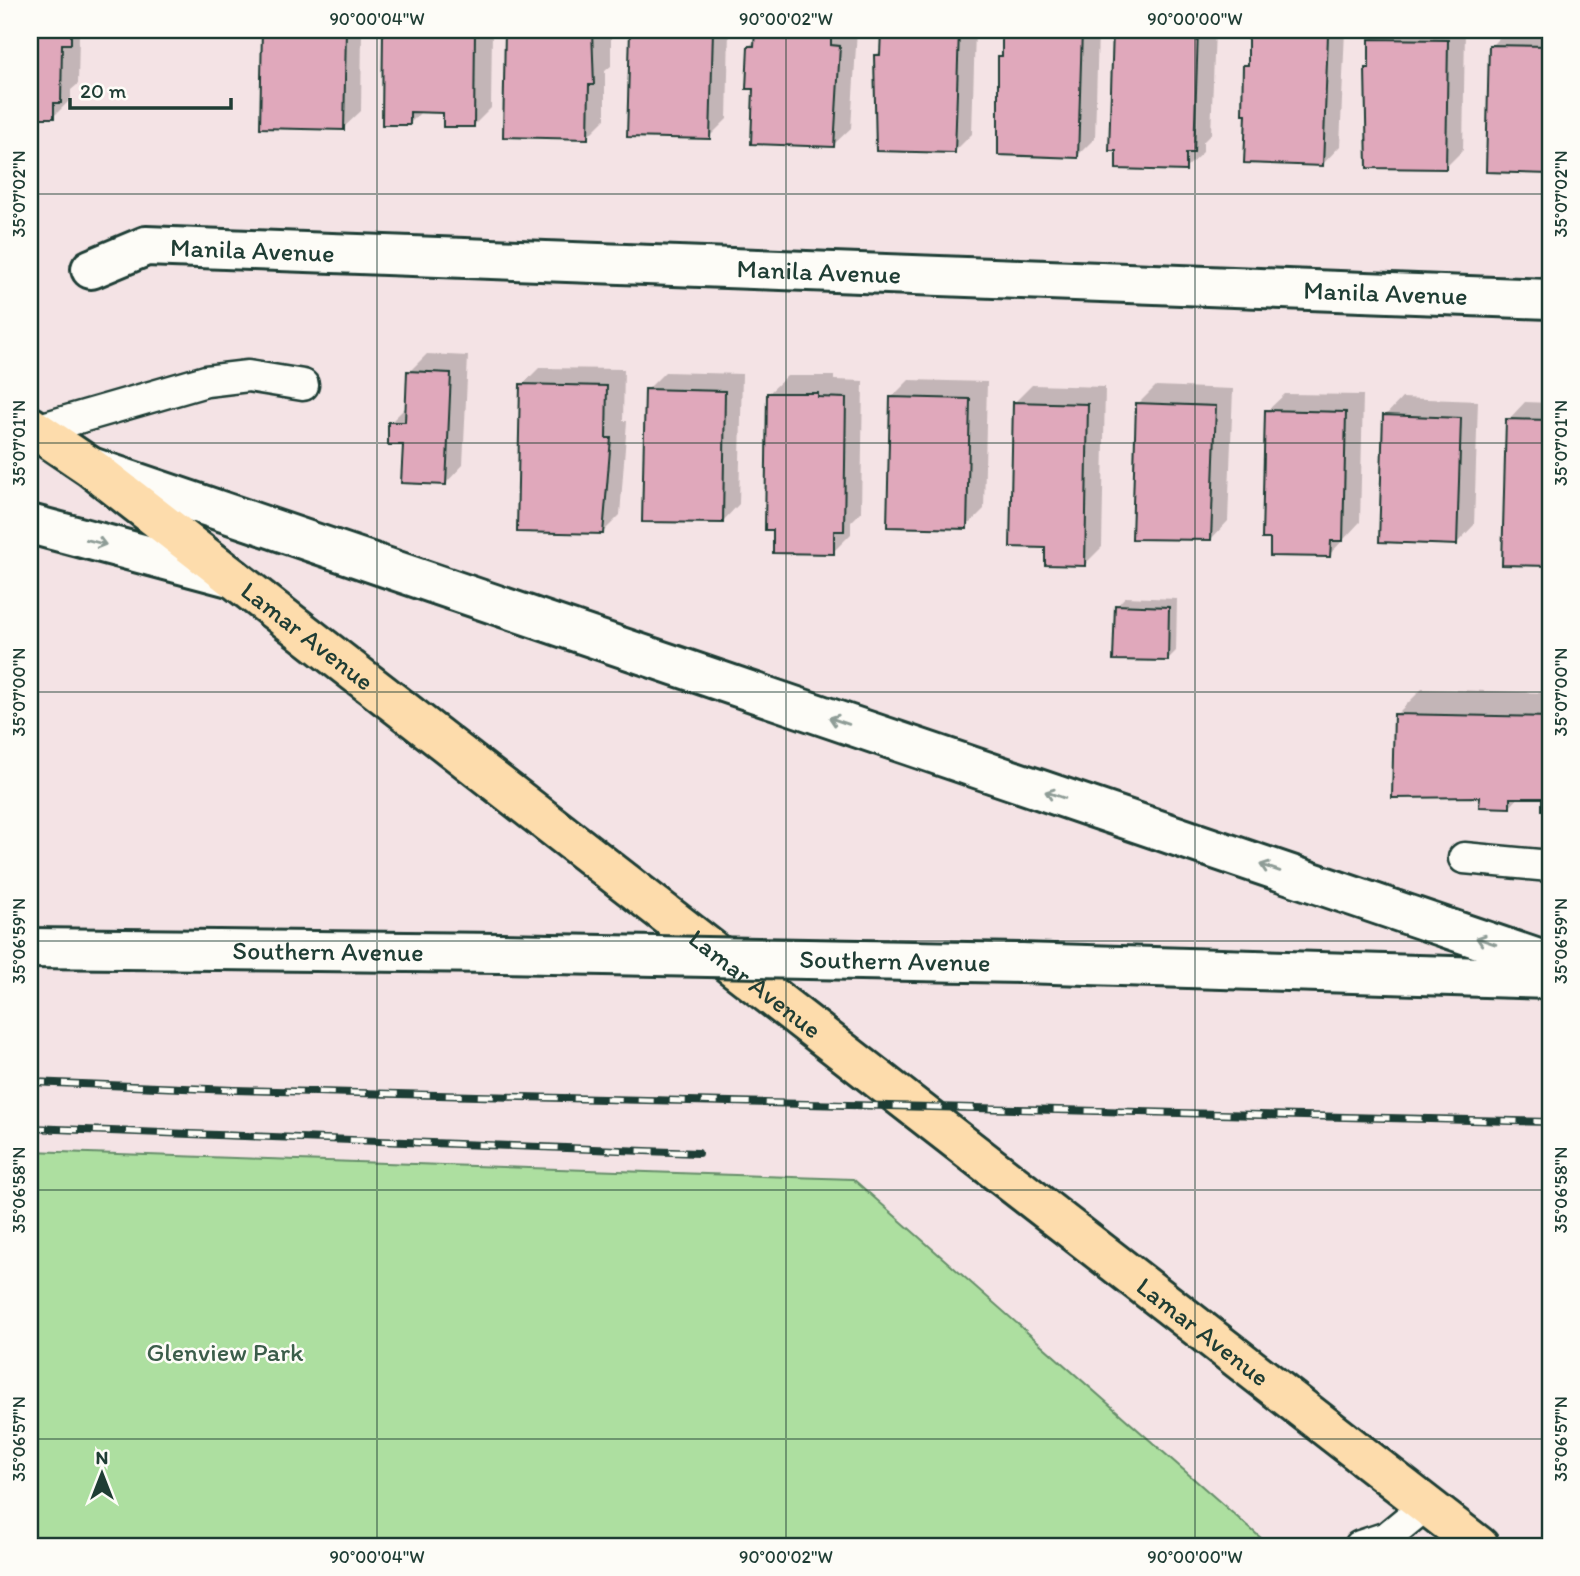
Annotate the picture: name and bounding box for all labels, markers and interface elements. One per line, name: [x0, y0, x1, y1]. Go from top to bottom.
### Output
text: 90°00'04"W: [329, 8, 425, 30]
text: 90°00'02"W: [739, 8, 833, 30]
text: 90°00'00"W: [1147, 8, 1243, 30]
scale bar: [70, 66, 231, 110]
text: 20 m: [80, 78, 127, 103]
text: 35°07'02"N: [8, 150, 30, 238]
text: 35°07'02"N: [1550, 150, 1572, 238]
street label: Manila Avenue: [169, 231, 335, 269]
street label: Manila Avenue: [736, 252, 902, 290]
street label: Manila Avenue: [1303, 274, 1468, 312]
text: 35°07'01"N: [8, 400, 30, 486]
text: 35°07'01"N: [1550, 400, 1572, 486]
one-way arrow: [85, 536, 107, 549]
street label: Lamar Avenue: [235, 574, 380, 697]
text: 35°07'00"N: [8, 648, 30, 736]
text: 35°07'00"N: [1550, 648, 1572, 736]
one-way arrow: [829, 714, 851, 727]
one-way arrow: [1044, 788, 1066, 800]
one-way arrow: [1260, 861, 1282, 873]
text: 35°06'59"N: [8, 898, 30, 984]
text: 35°06'59"N: [1550, 898, 1572, 984]
street label: Lamar Avenue: [682, 922, 828, 1045]
street label: Southern Avenue: [232, 934, 424, 968]
one-way arrow: [1475, 934, 1497, 946]
street label: Southern Avenue: [799, 943, 991, 978]
text: 35°06'58"N: [8, 1147, 30, 1233]
text: 35°06'58"N: [1550, 1147, 1572, 1233]
street label: Lamar Avenue: [1130, 1270, 1276, 1393]
park label: Glenview Park: [146, 1336, 304, 1368]
text: 35°06'57"N: [8, 1396, 30, 1482]
text: 35°06'57"N: [1550, 1396, 1572, 1482]
north arrow: [66, 1440, 136, 1510]
text: N: [96, 1446, 108, 1469]
text: 90°00'04"W: [329, 1546, 425, 1568]
text: 90°00'02"W: [739, 1546, 833, 1568]
text: 90°00'00"W: [1147, 1546, 1243, 1568]

